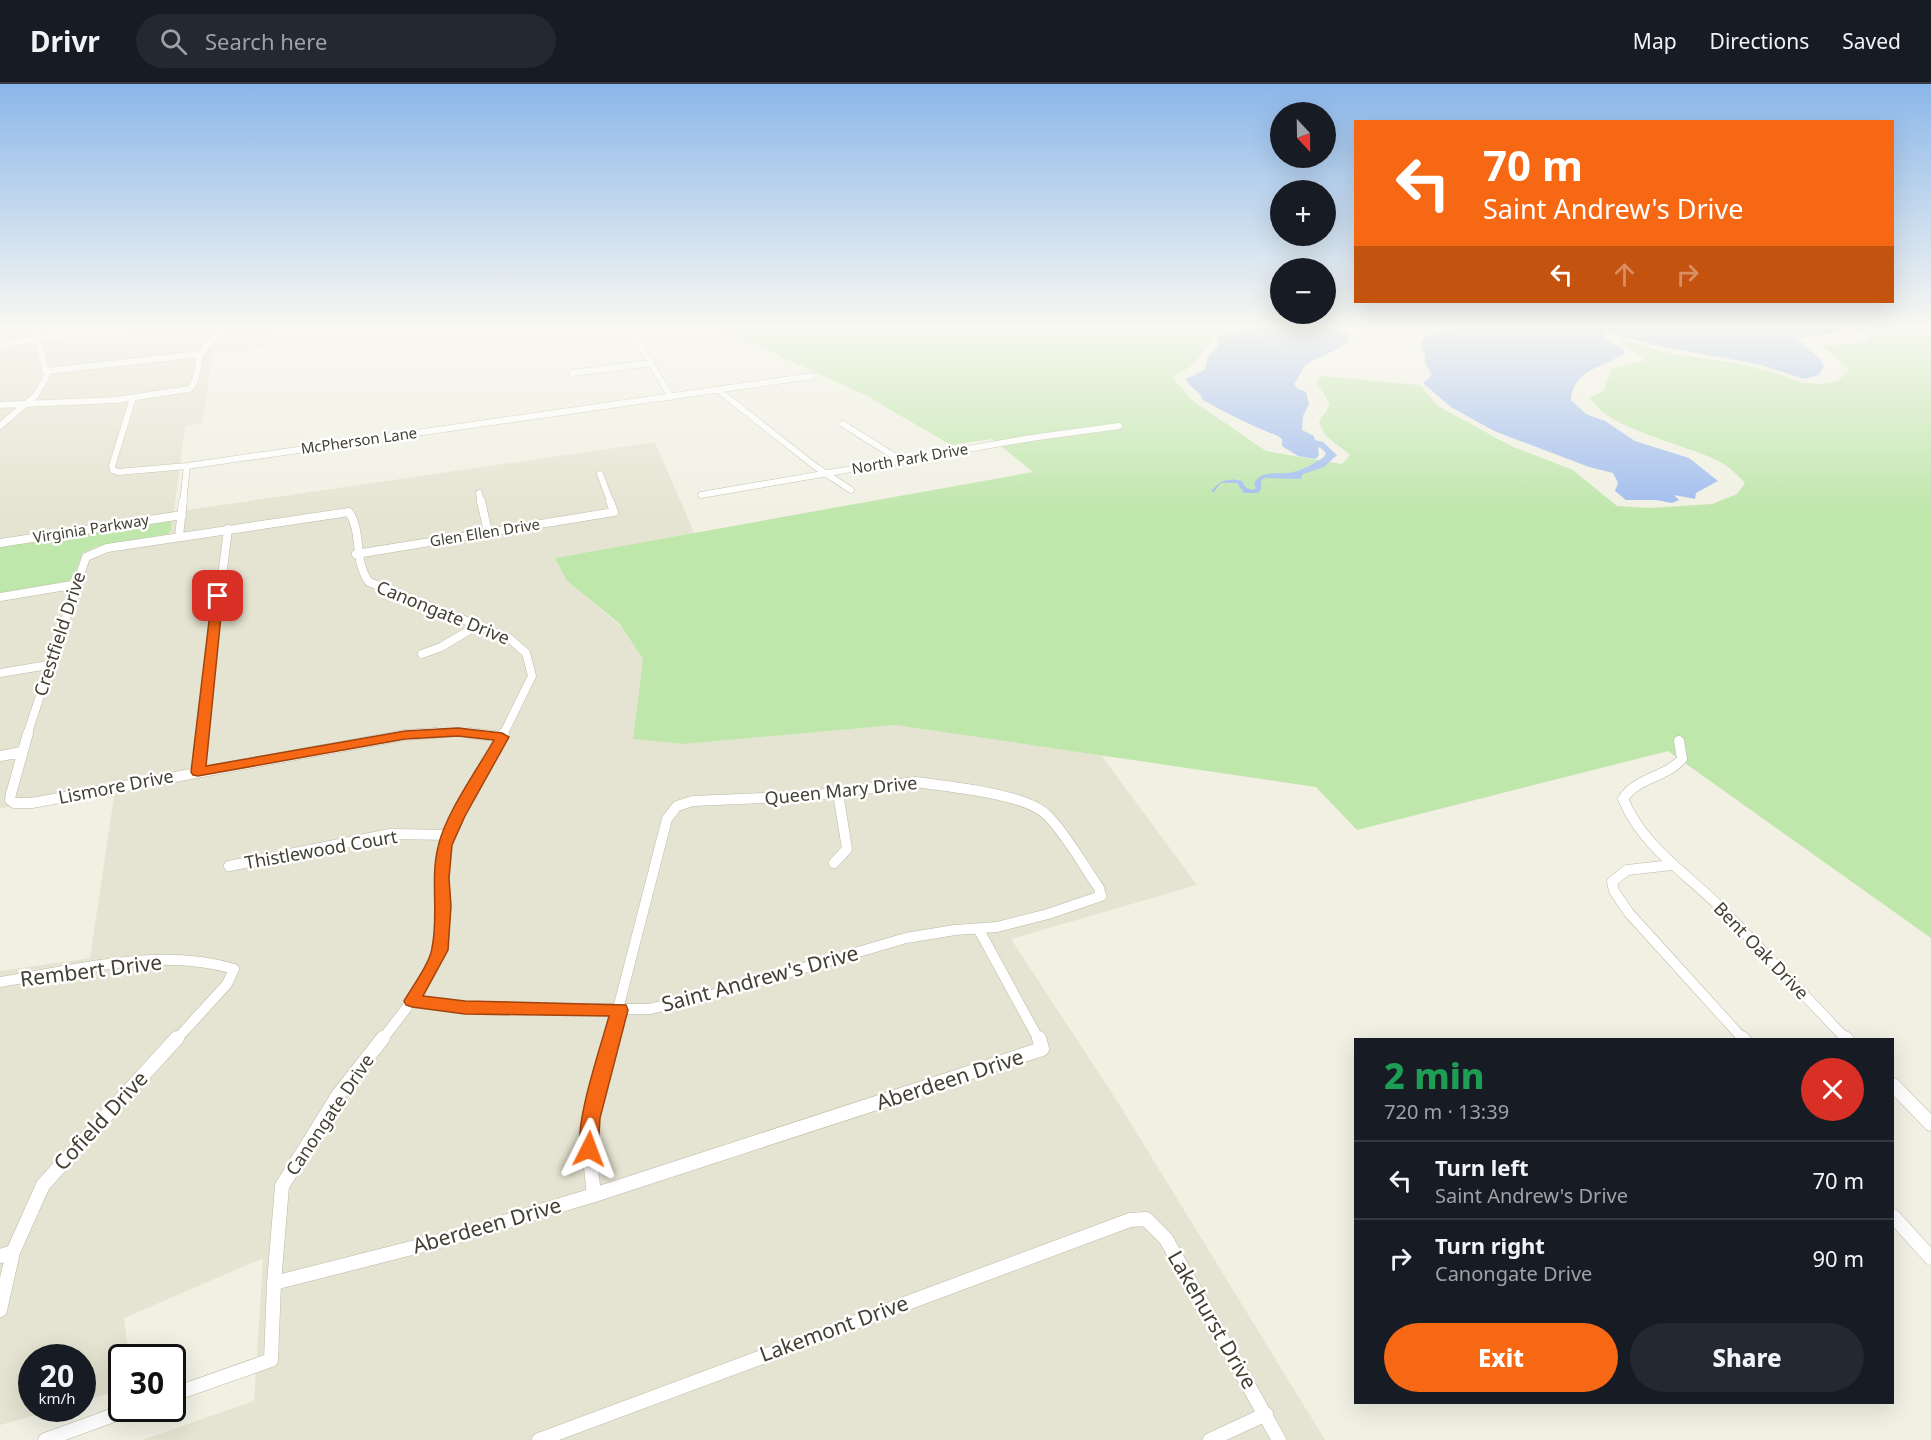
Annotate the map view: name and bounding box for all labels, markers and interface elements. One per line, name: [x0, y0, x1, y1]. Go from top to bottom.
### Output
search box: [136, 14, 556, 68]
text: Drivr: [30, 22, 100, 60]
icon: search: [157, 25, 190, 58]
text: Search here: [205, 26, 327, 56]
text: Map: [1633, 27, 1677, 55]
text: Directions: [1710, 27, 1809, 55]
text: Saved: [1842, 27, 1901, 55]
north arrow: [1270, 102, 1336, 168]
map controls: [1270, 102, 1336, 324]
text: 70 m: [1483, 136, 1583, 193]
icon: left: [1384, 144, 1462, 222]
button: +: [1270, 180, 1336, 246]
text: Saint Andrew's Drive: [1483, 190, 1744, 227]
button: −: [1270, 258, 1336, 324]
icon: left: [1545, 258, 1578, 291]
icon: ahead: [1608, 258, 1641, 291]
icon: right: [1671, 258, 1704, 291]
street label: McPherson Lane: [299, 422, 418, 458]
street label: North Park Drive: [850, 438, 970, 478]
street label: Virginia Parkway: [31, 509, 151, 547]
street label: Glen Ellen Drive: [428, 513, 541, 551]
street label: Crestfield Drive: [28, 568, 90, 699]
pin: [192, 570, 243, 621]
street label: Canongate Drive: [373, 574, 514, 650]
icon: arrive: [201, 579, 234, 612]
street label: Lismore Drive: [56, 763, 175, 809]
street label: Queen Mary Drive: [763, 770, 918, 810]
street label: Thistlewood Court: [243, 824, 399, 874]
street label: Bent Oak Drive: [1709, 896, 1815, 1004]
street label: Saint Andrew's Drive: [658, 938, 861, 1018]
street label: Rembert Drive: [18, 947, 164, 993]
street label: Aberdeen Drive: [872, 1042, 1027, 1116]
street label: Canongate Drive: [280, 1049, 379, 1180]
text: 2 min: [1384, 1051, 1485, 1100]
button: close: [1801, 1058, 1864, 1121]
street label: Cofield Drive: [47, 1065, 154, 1176]
text: 720 m · 13:39: [1384, 1098, 1509, 1125]
position arrow: [557, 1117, 621, 1181]
text: Turn left: [1435, 1152, 1529, 1182]
icon: left: [1384, 1164, 1417, 1197]
text: 70 m: [1813, 1165, 1864, 1195]
text: Saint Andrew's Drive: [1435, 1182, 1628, 1209]
street label: Aberdeen Drive: [409, 1190, 564, 1260]
text: Turn right: [1435, 1230, 1545, 1260]
icon: right: [1384, 1242, 1417, 1275]
text: 90 m: [1813, 1243, 1864, 1273]
street label: Lakehurst Drive: [1162, 1245, 1264, 1394]
text: Canongate Drive: [1435, 1260, 1592, 1287]
street label: Lakemont Drive: [756, 1288, 912, 1368]
button: Exit: [1384, 1323, 1618, 1392]
button: Share: [1630, 1323, 1864, 1392]
speed limit sign: 30: [108, 1344, 186, 1422]
text: 20: [40, 1355, 74, 1396]
text: km/h: [39, 1388, 75, 1408]

